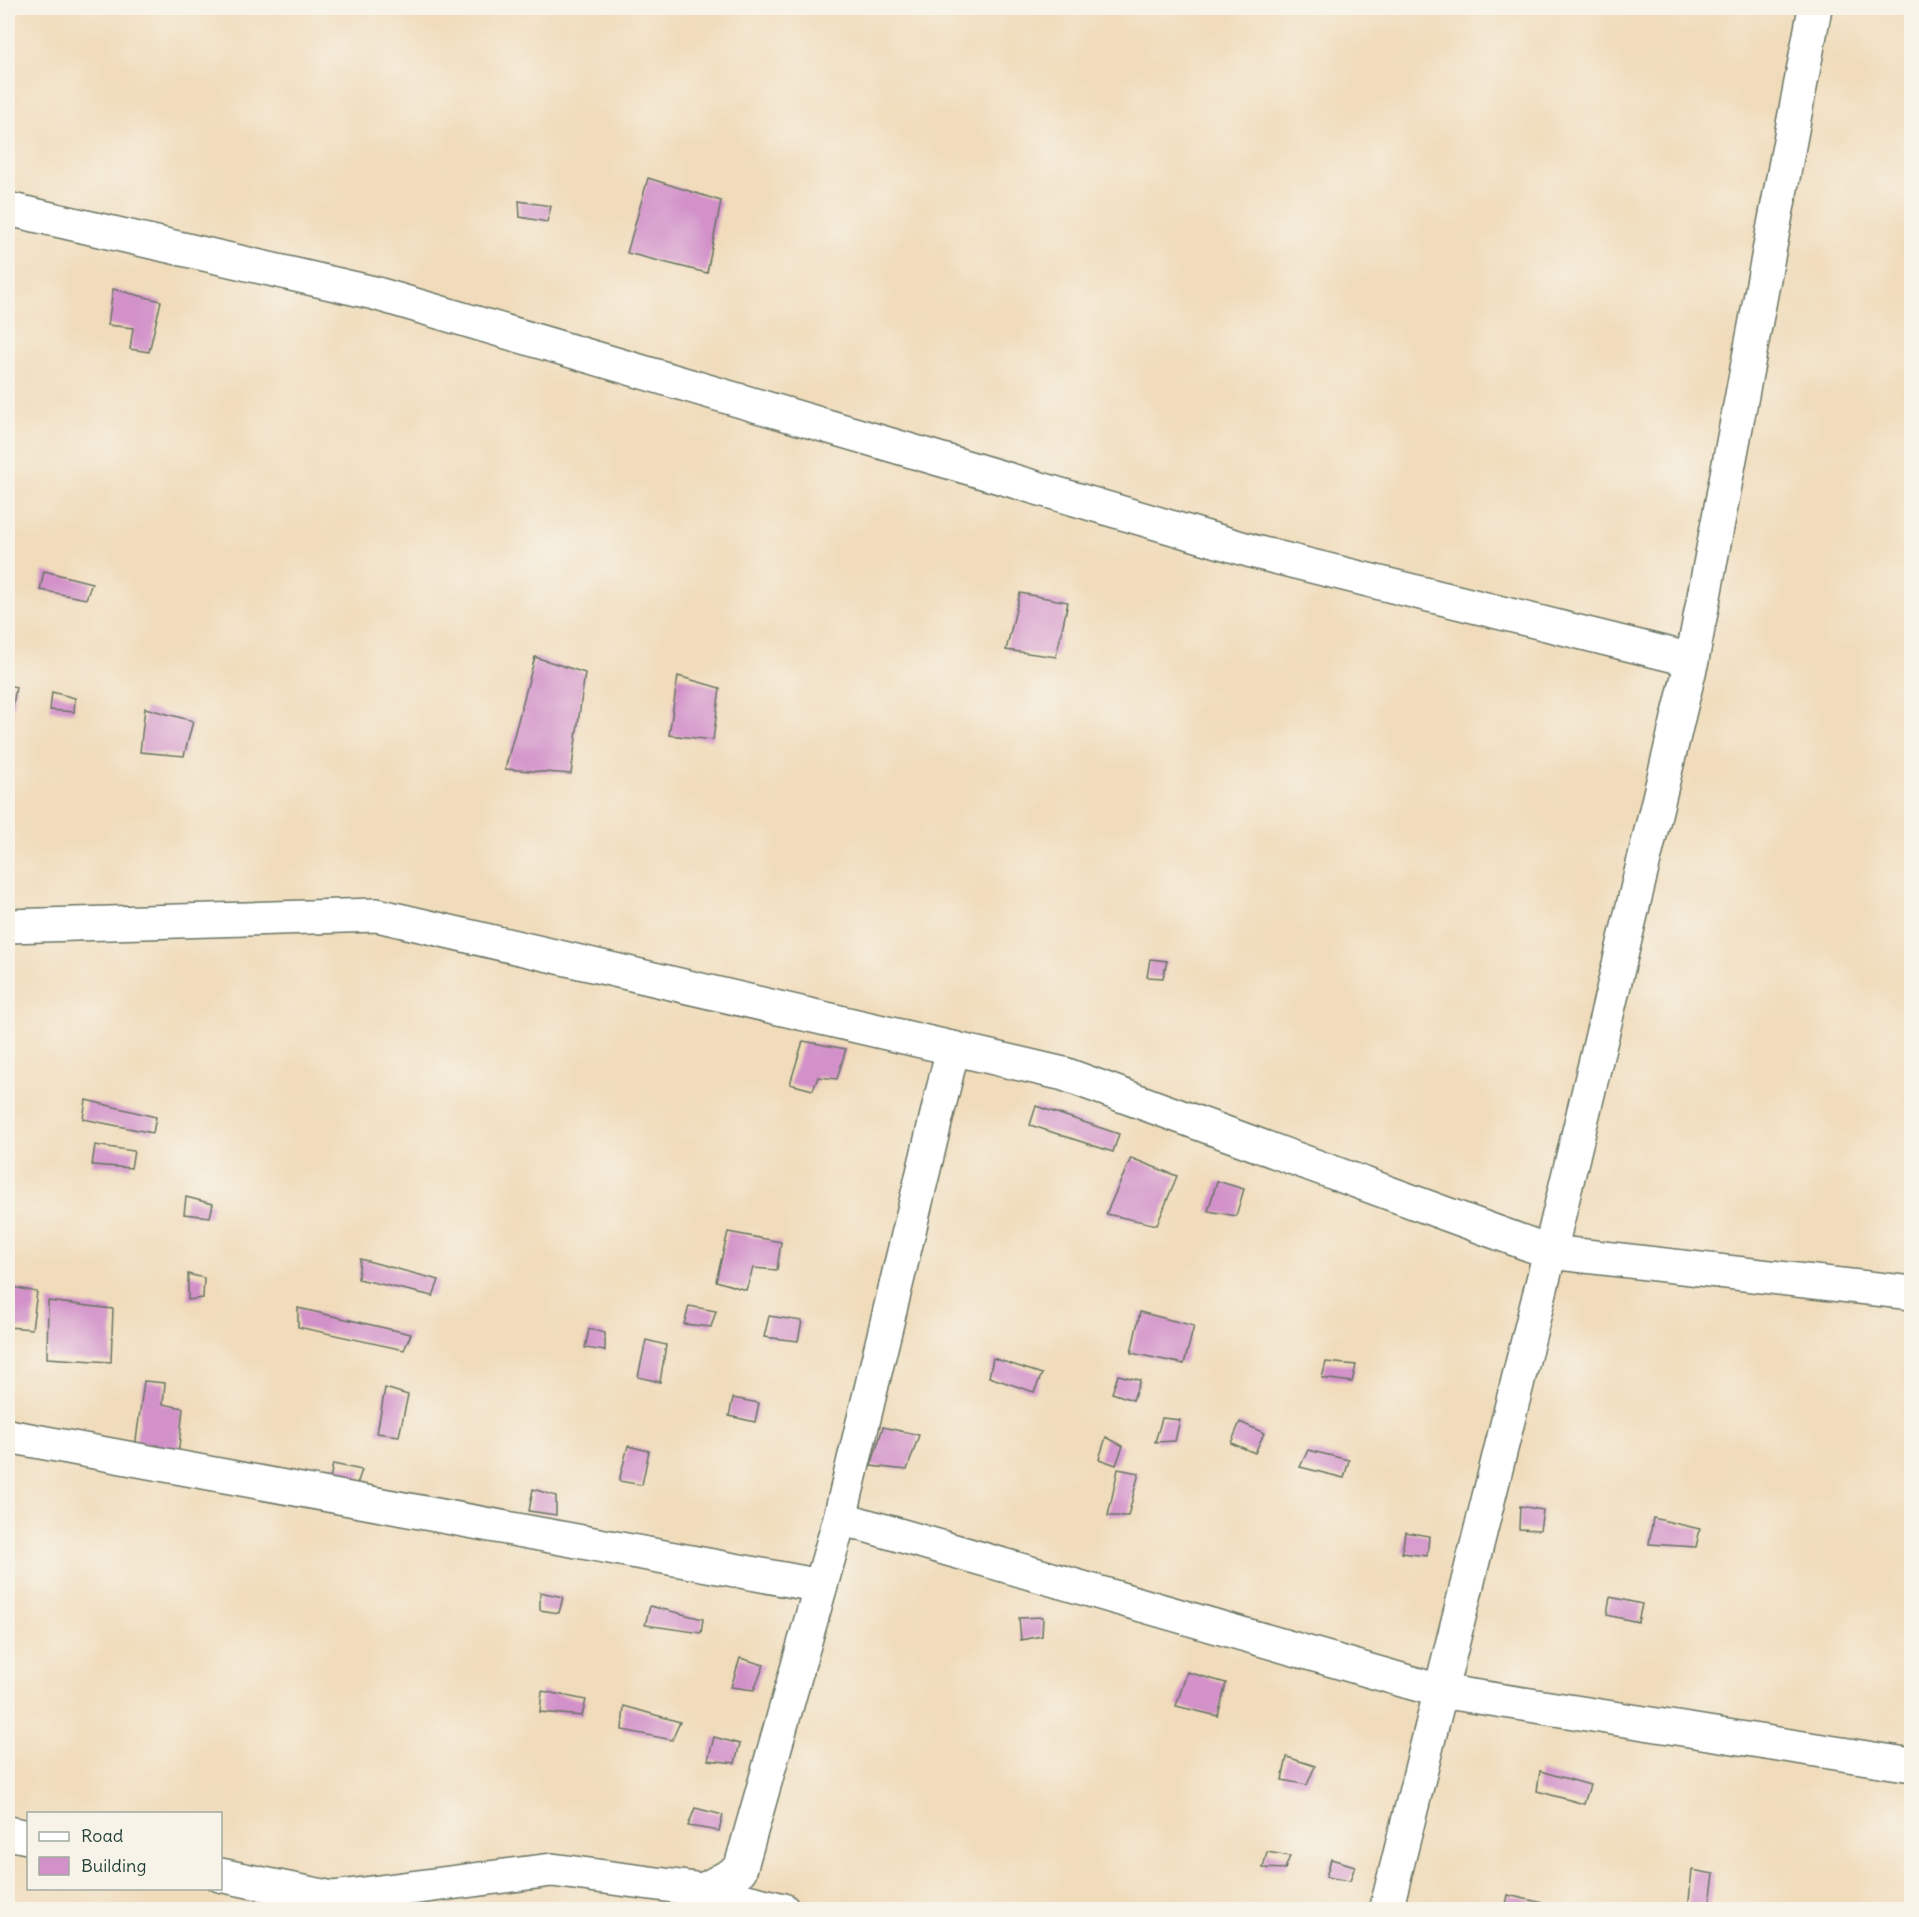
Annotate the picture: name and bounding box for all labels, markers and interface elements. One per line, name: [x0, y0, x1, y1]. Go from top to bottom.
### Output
legend: [27, 1812, 222, 1890]
text: Road: [81, 1824, 124, 1847]
text: Building: [81, 1854, 146, 1877]

